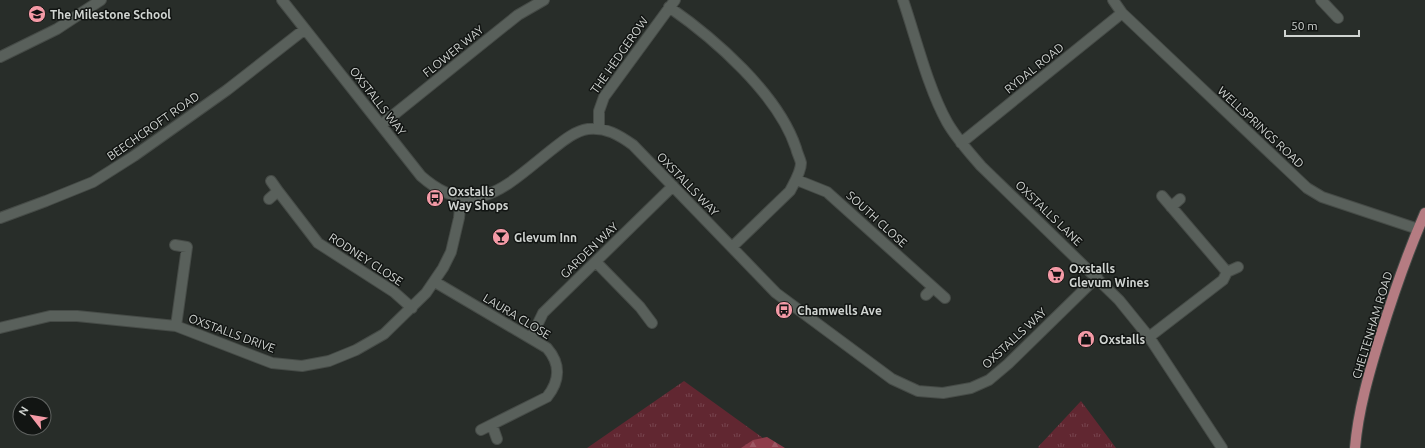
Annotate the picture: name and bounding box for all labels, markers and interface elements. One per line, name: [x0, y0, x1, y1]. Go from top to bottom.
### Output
school or university icon: The Milestone School: [27, 4, 47, 24]
place label: The Milestone School: [50, 8, 171, 21]
scale bar: [1285, 12, 1359, 38]
street label: THE HEDGEROW: [588, 14, 650, 96]
text: 50 m: [1291, 19, 1318, 32]
street label: FLOWER WAY: [420, 23, 486, 79]
street label: RYDAL ROAD: [1002, 40, 1066, 96]
street label: OXSTALLS WAY: [347, 64, 409, 138]
street label: WELLSPRINGS ROAD: [1215, 84, 1307, 170]
street label: BEECHCROFT ROAD: [104, 89, 202, 163]
street label: OXSTALLS WAY: [655, 150, 721, 218]
street label: OXSTALLS LANE: [1013, 178, 1085, 248]
place label: Oxstalls Way Shops: [448, 185, 509, 212]
bus stop icon: Oxstalls Way Shops: [425, 188, 445, 208]
street label: SOUTH CLOSE: [844, 188, 910, 250]
street label: GARDEN WAY: [558, 219, 620, 281]
bar icon: Glevum Inn: [491, 227, 511, 247]
street label: RODNEY CLOSE: [327, 230, 406, 288]
place label: Glevum Inn: [514, 231, 577, 244]
place label: Oxstalls Glevum Wines: [1069, 262, 1150, 289]
supermarket icon: Oxstalls Glevum Wines: [1046, 265, 1066, 285]
street label: CHELTENHAM ROAD: [1349, 270, 1395, 380]
street label: LAURA CLOSE: [481, 291, 553, 341]
bus stop icon: Chamwells Ave: [774, 300, 794, 320]
place label: Chamwells Ave: [797, 304, 882, 317]
street label: OXSTALLS WAY: [979, 305, 1049, 371]
street label: OXSTALLS DRIVE: [187, 311, 277, 355]
shop icon: Oxstalls: [1076, 329, 1096, 349]
place label: Oxstalls: [1099, 333, 1145, 346]
north arrow: [12, 396, 52, 436]
text: N: [16, 404, 31, 417]

